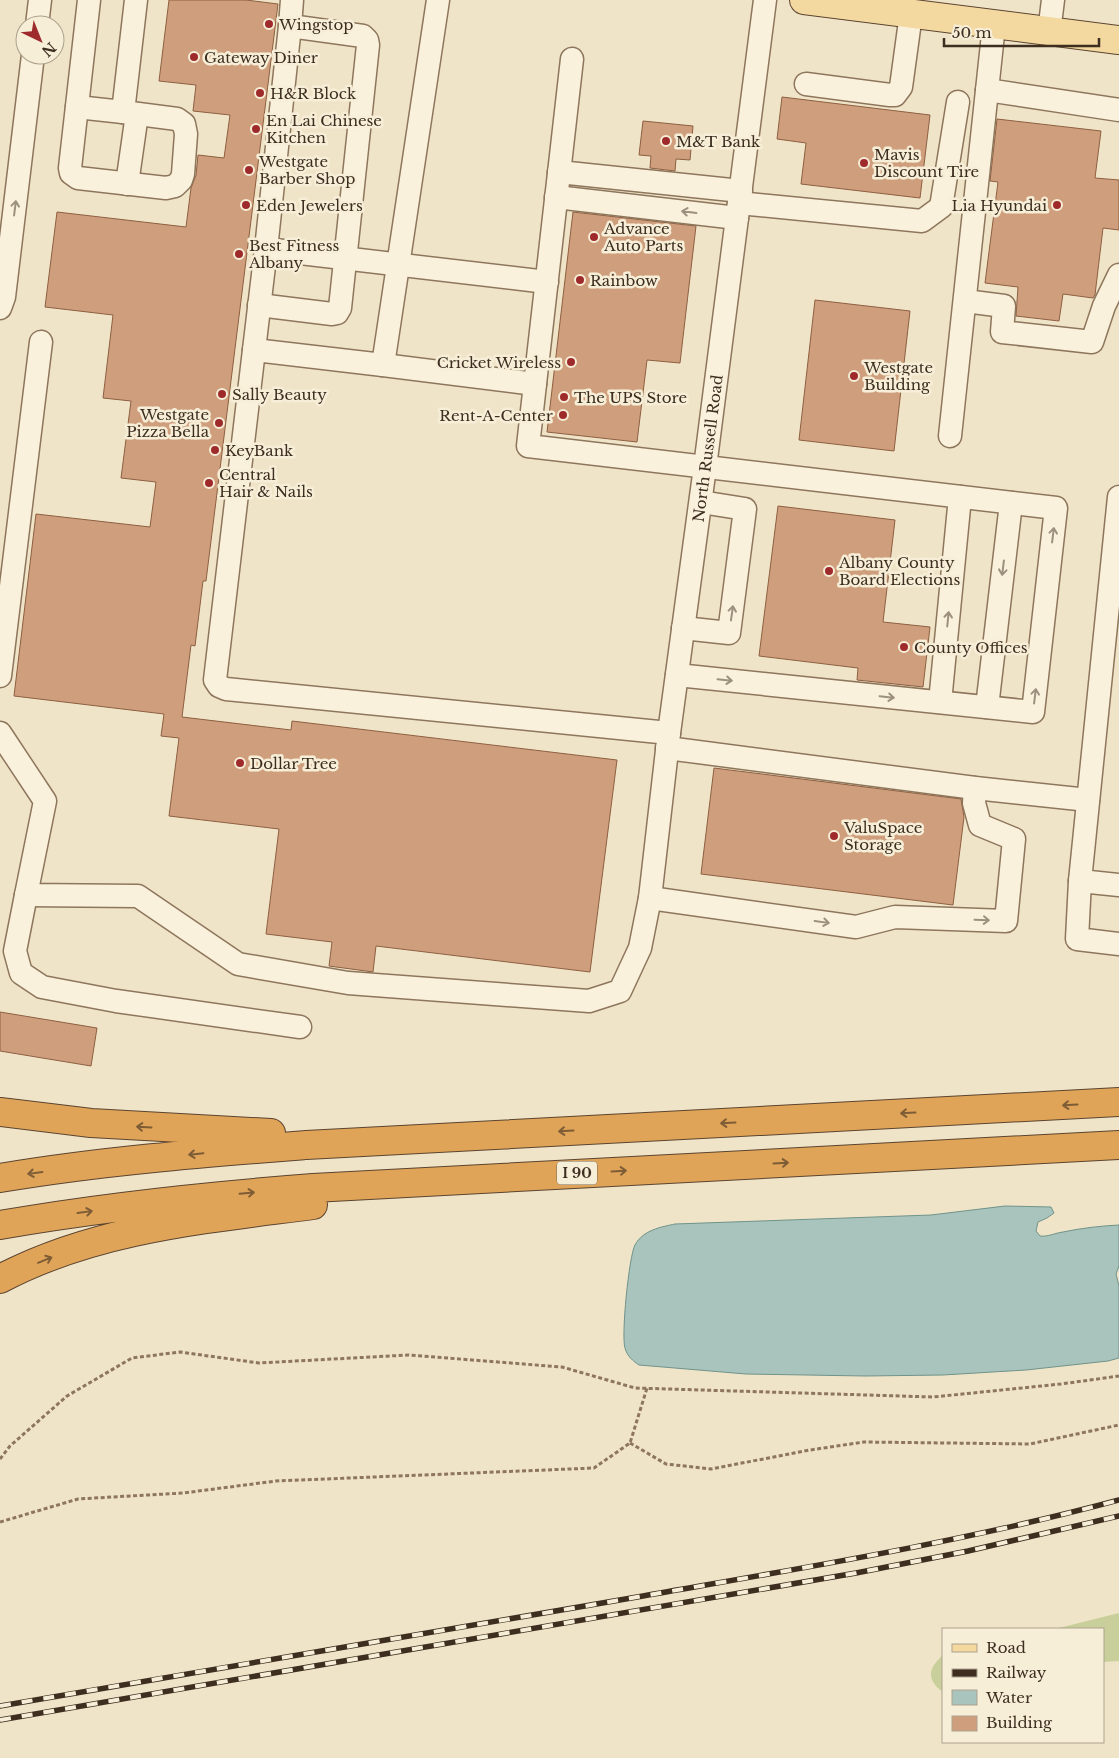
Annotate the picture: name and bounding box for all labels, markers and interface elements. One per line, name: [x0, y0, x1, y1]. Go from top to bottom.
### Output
north arrow: [15, 15, 65, 65]
place label: Wingstop: [278, 15, 353, 34]
scale bar: [944, 15, 1099, 47]
marker: Wingstop: [263, 18, 275, 30]
text: 50 m: [952, 23, 992, 42]
text: N: [38, 38, 60, 61]
place label: Gateway Diner: [204, 48, 319, 67]
marker: Gateway Diner: [188, 51, 200, 63]
place label: H&R Block: [270, 84, 357, 103]
marker: H&R Block: [254, 87, 266, 99]
place label: En Lai Chinese Kitchen: [266, 111, 382, 147]
marker: En Lai Chinese Kitchen: [250, 123, 262, 135]
place label: M&T Bank: [676, 132, 761, 151]
marker: M&T Bank: [660, 135, 672, 147]
place label: Mavis Discount Tire: [874, 145, 979, 181]
place label: Westgate Barber Shop: [258, 152, 355, 188]
marker: Mavis Discount Tire: [858, 157, 870, 169]
marker: Westgate Barber Shop: [243, 164, 255, 176]
place label: Eden Jewelers: [256, 196, 363, 215]
place label: Lia Hyundai: [952, 196, 1047, 215]
marker: Eden Jewelers: [240, 199, 252, 211]
marker: Lia Hyundai: [1051, 199, 1063, 211]
one-way arrow: [10, 200, 20, 216]
one-way arrow: [681, 207, 697, 217]
place label: Advance Auto Parts: [603, 219, 683, 255]
marker: Advance Auto Parts: [588, 231, 600, 243]
place label: Best Fitness Albany: [248, 236, 339, 272]
marker: Best Fitness Albany: [233, 248, 245, 260]
place label: Rainbow: [590, 271, 658, 290]
marker: Rainbow: [574, 274, 586, 286]
place label: Cricket Wireless: [437, 353, 561, 372]
marker: Cricket Wireless: [565, 356, 577, 368]
place label: Westgate Building: [863, 358, 933, 394]
marker: Westgate Building: [848, 370, 860, 382]
street label: North Russell Road: [688, 373, 726, 523]
place label: Sally Beauty: [232, 385, 327, 404]
marker: Sally Beauty: [216, 388, 228, 400]
place label: The UPS Store: [574, 388, 687, 407]
marker: The UPS Store: [558, 391, 570, 403]
place label: Westgate Pizza Bella: [126, 405, 210, 441]
place label: Rent-A-Center: [439, 406, 554, 425]
marker: Rent-A-Center: [557, 409, 569, 421]
marker: Westgate Pizza Bella: [213, 417, 225, 429]
place label: KeyBank: [225, 441, 294, 460]
marker: KeyBank: [209, 444, 221, 456]
place label: Central Hair & Nails: [219, 465, 313, 501]
marker: Central Hair & Nails: [203, 477, 215, 489]
one-way arrow: [1048, 527, 1058, 543]
place label: Albany County Board Elections: [838, 553, 960, 589]
one-way arrow: [998, 560, 1008, 576]
marker: Albany County Board Elections: [823, 565, 835, 577]
one-way arrow: [727, 605, 737, 621]
one-way arrow: [943, 611, 953, 627]
place label: County Offices: [914, 638, 1028, 657]
marker: County Offices: [898, 641, 910, 653]
one-way arrow: [717, 675, 733, 685]
one-way arrow: [1030, 689, 1040, 705]
one-way arrow: [879, 692, 895, 702]
place label: Dollar Tree: [250, 754, 337, 773]
marker: Dollar Tree: [234, 757, 246, 769]
place label: ValuSpace Storage: [843, 818, 922, 854]
marker: ValuSpace Storage: [828, 830, 840, 842]
one-way arrow: [974, 916, 990, 925]
one-way arrow: [813, 917, 829, 927]
one-way arrow: [1063, 1100, 1079, 1109]
one-way arrow: [900, 1109, 916, 1118]
one-way arrow: [721, 1118, 737, 1127]
one-way arrow: [136, 1122, 152, 1131]
one-way arrow: [558, 1127, 574, 1136]
one-way arrow: [188, 1149, 204, 1159]
one-way arrow: [772, 1158, 789, 1168]
road number: I 90: [557, 1162, 597, 1184]
one-way arrow: [610, 1167, 626, 1176]
one-way arrow: [27, 1168, 43, 1178]
one-way arrow: [238, 1189, 254, 1198]
one-way arrow: [77, 1206, 93, 1216]
one-way arrow: [36, 1255, 52, 1264]
legend: [942, 1628, 1104, 1743]
text: Road: [986, 1638, 1026, 1657]
text: Railway: [986, 1663, 1047, 1682]
text: Water: [985, 1688, 1033, 1707]
text: Building: [986, 1713, 1053, 1732]

